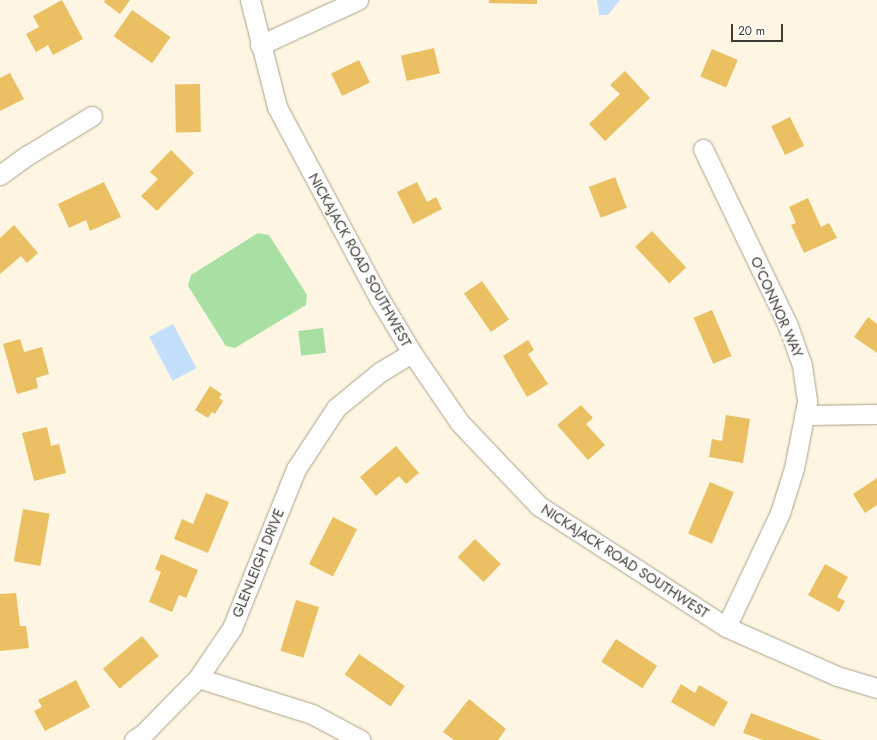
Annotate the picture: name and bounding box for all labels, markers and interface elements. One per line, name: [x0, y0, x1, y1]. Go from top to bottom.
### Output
scale bar: [733, 16, 785, 42]
text: 20 m: [738, 22, 765, 40]
street label: NICKAJACK ROAD SOUTHWEST: [305, 170, 415, 350]
street label: O'CONNOR WAY: [747, 254, 807, 360]
street label: NICKAJACK ROAD SOUTHWEST: [538, 501, 712, 621]
street label: GLENLEIGH DRIVE: [228, 506, 288, 620]

